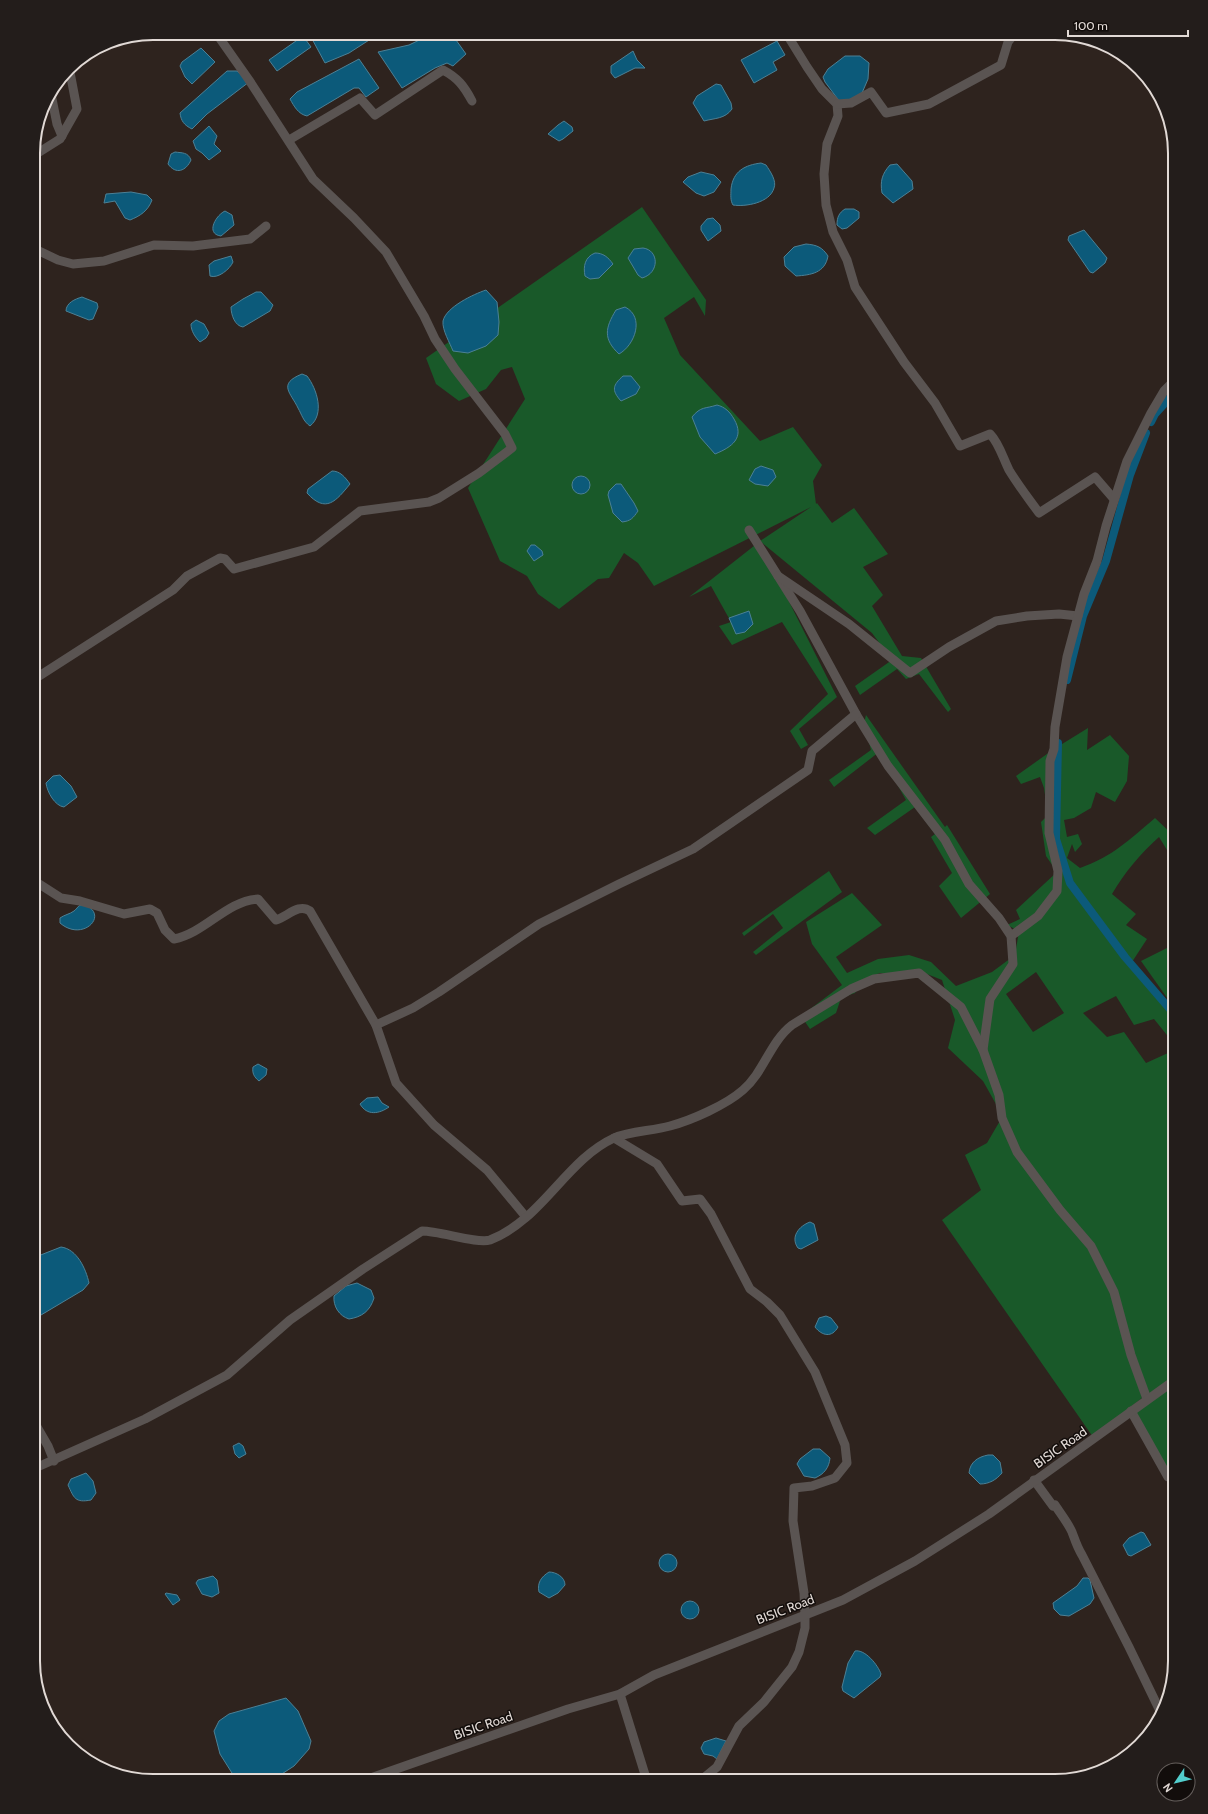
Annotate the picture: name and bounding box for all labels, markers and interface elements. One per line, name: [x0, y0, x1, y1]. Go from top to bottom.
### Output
scale bar: [1068, 12, 1188, 38]
text: 100 m: [1074, 18, 1108, 33]
street label: BISIC Road: [1030, 1423, 1090, 1471]
street label: BISIC Road: [754, 1591, 816, 1627]
street label: BISIC Road: [451, 1707, 515, 1743]
north arrow: [1156, 1762, 1196, 1802]
text: N: [1160, 1781, 1176, 1795]

